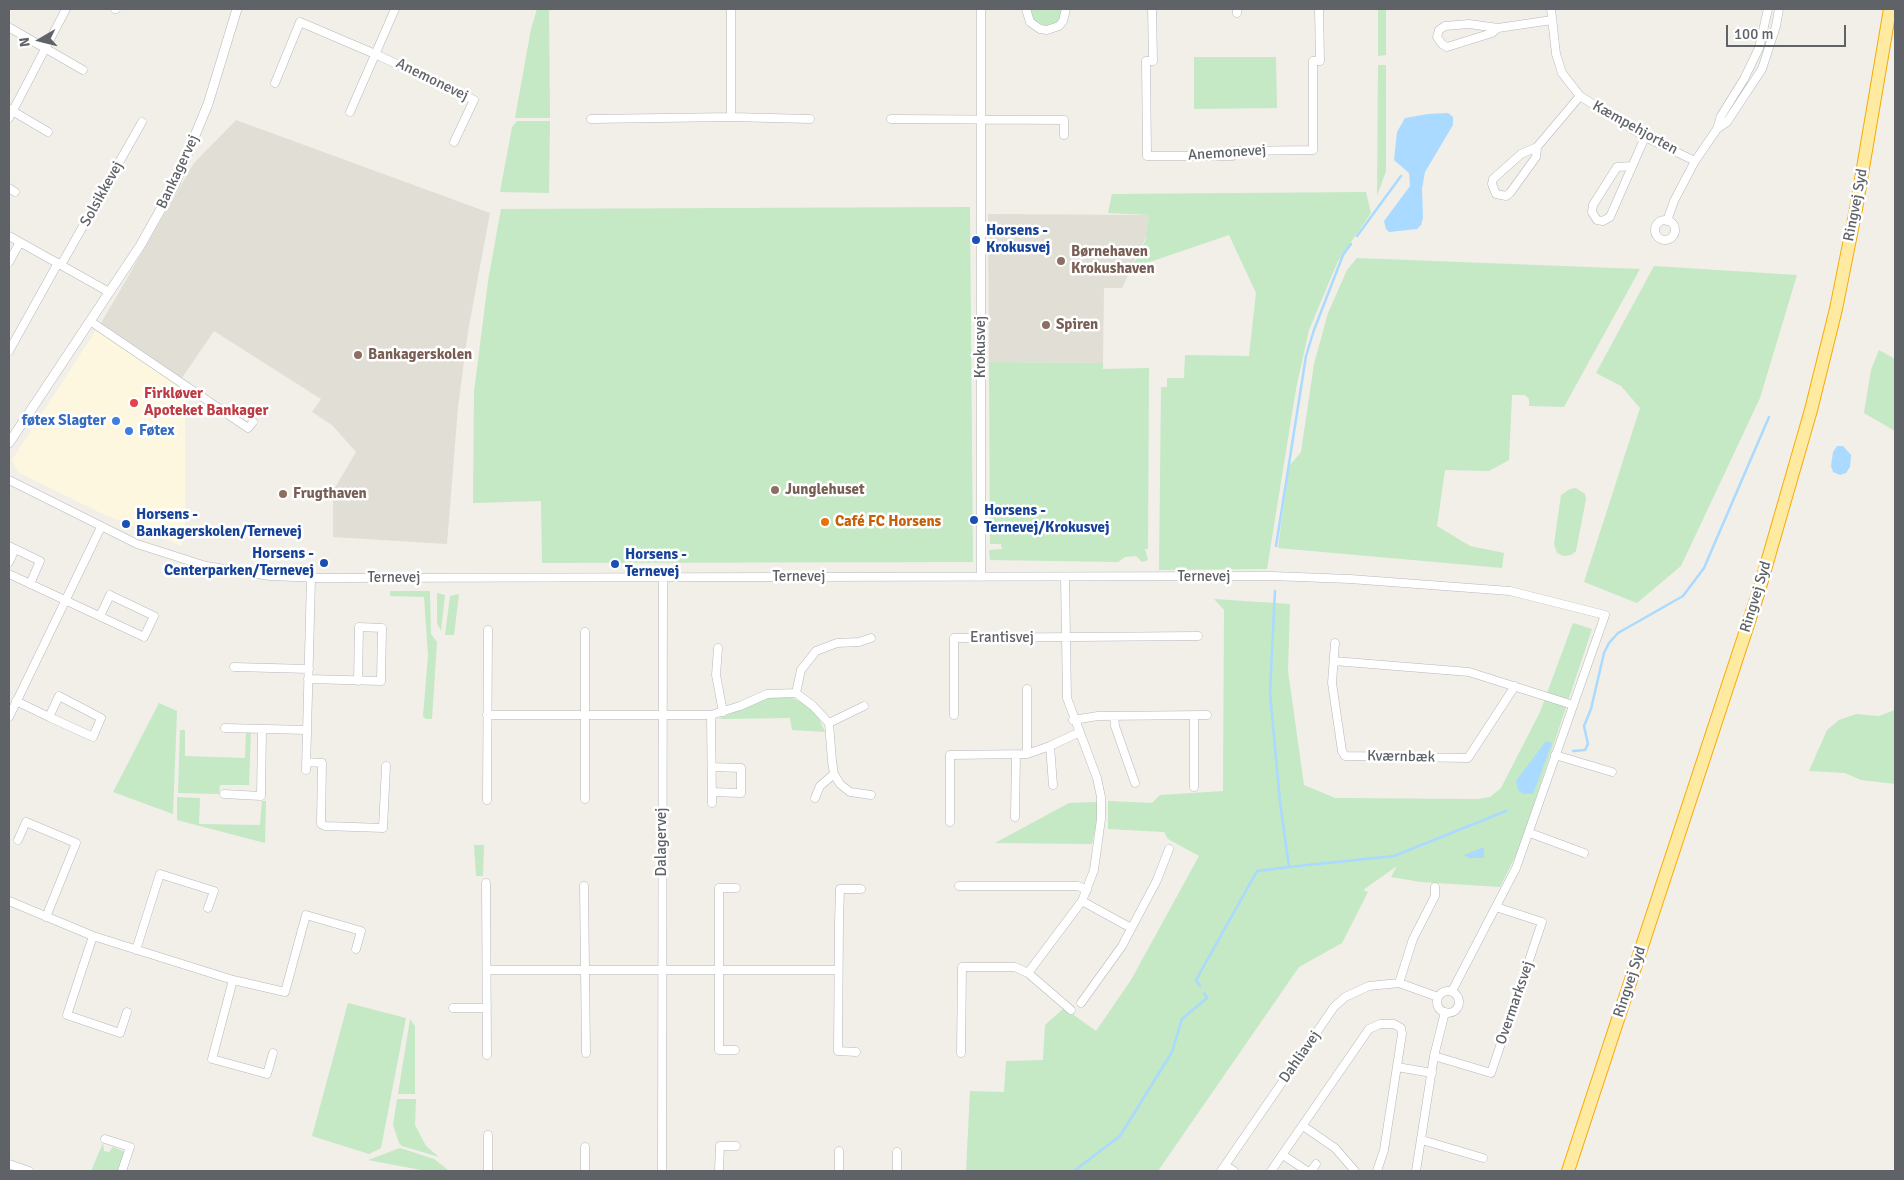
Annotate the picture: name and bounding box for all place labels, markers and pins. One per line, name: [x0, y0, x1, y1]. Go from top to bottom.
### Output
place label: Horsens - Krokusvej: [986, 222, 1050, 257]
marker: Horsens - Krokusvej: [970, 234, 982, 246]
place label: Børnehaven Krokushaven: [1071, 243, 1155, 278]
marker: Børnehaven Krokushaven: [1055, 255, 1067, 267]
place label: Spiren: [1056, 316, 1098, 334]
marker: Spiren: [1040, 319, 1052, 331]
place label: Bankagerskolen: [368, 346, 472, 364]
marker: Bankagerskolen: [352, 349, 364, 361]
place label: Firkløver Apoteket Bankager: [144, 385, 268, 420]
marker: Firkløver Apoteket Bankager: [128, 397, 140, 409]
place label: føtex Slagter: [22, 412, 106, 430]
marker: føtex Slagter: [110, 415, 122, 427]
place label: Føtex: [139, 422, 175, 440]
marker: Føtex: [123, 425, 135, 437]
place label: Junglehuset: [785, 481, 865, 499]
marker: Junglehuset: [769, 484, 781, 496]
place label: Frugthaven: [293, 485, 367, 503]
marker: Frugthaven: [277, 488, 289, 500]
place label: Horsens - Ternevej/Krokusvej: [984, 502, 1110, 537]
place label: Horsens - Bankagerskolen/Ternevej: [136, 506, 302, 541]
place label: Café FC Horsens: [835, 513, 941, 531]
marker: Horsens - Ternevej/Krokusvej: [968, 514, 980, 526]
marker: Café FC Horsens: [819, 516, 831, 528]
marker: Horsens - Bankagerskolen/Ternevej: [120, 518, 132, 530]
place label: Horsens - Centerparken/Ternevej: [164, 545, 314, 580]
place label: Horsens - Ternevej: [625, 546, 687, 581]
marker: Horsens - Centerparken/Ternevej: [318, 557, 330, 569]
marker: Horsens - Ternevej: [609, 558, 621, 570]

